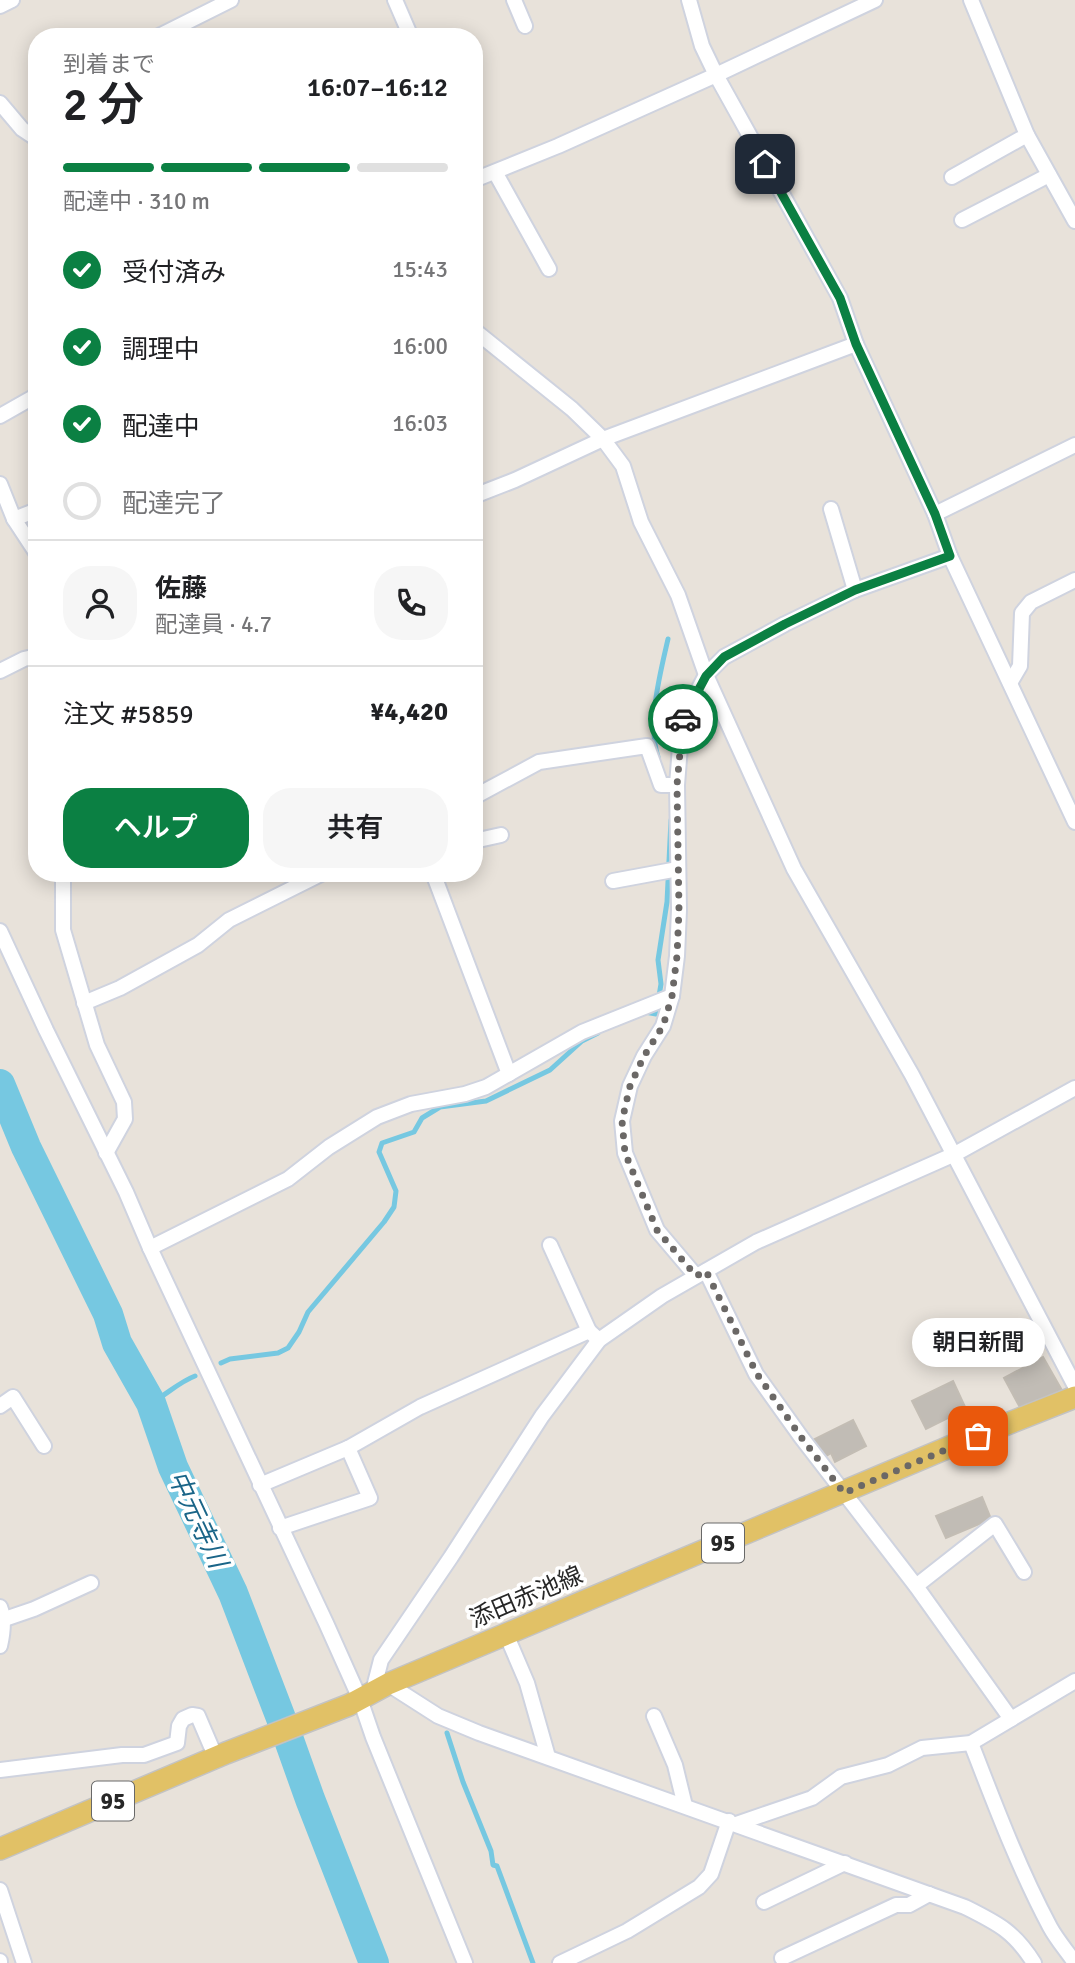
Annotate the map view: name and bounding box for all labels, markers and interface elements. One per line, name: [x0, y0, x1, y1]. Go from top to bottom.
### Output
text: 到着まで: [63, 50, 155, 79]
text: 16:07–16:12: [307, 72, 448, 104]
text: 2 分: [63, 77, 144, 133]
pin: [735, 134, 795, 194]
icon: home: [746, 145, 784, 183]
text: 配達中 · 310 m: [63, 187, 210, 216]
icon: check: [63, 251, 101, 289]
text: 15:43: [392, 255, 448, 284]
text: 受付済み: [122, 257, 226, 289]
icon: check: [63, 328, 101, 366]
text: 16:00: [392, 332, 448, 361]
text: 調理中: [122, 334, 200, 366]
icon: check: [63, 405, 101, 443]
text: 16:03: [392, 409, 448, 438]
text: 配達中: [122, 411, 200, 443]
text: 配達完了: [122, 488, 226, 520]
button: person: [63, 566, 137, 640]
button: phone: [374, 566, 448, 640]
text: 佐藤: [155, 573, 207, 605]
text: 配達員 · 4.7: [155, 610, 272, 639]
courier: [648, 684, 718, 754]
text: ¥4,420: [370, 696, 448, 728]
text: 注文 #5859: [63, 699, 194, 731]
icon: car: [664, 700, 702, 738]
button: ヘルプ: [63, 788, 249, 868]
button: 共有: [263, 788, 448, 868]
callout: 朝日新聞: [912, 1317, 1044, 1366]
text: 朝日新聞: [933, 1328, 1025, 1357]
pin: [948, 1406, 1008, 1466]
icon: bag: [959, 1417, 997, 1455]
water label: 中元寺川: [161, 1466, 235, 1576]
road number: 95: [702, 1524, 744, 1562]
street label: 添田赤池線: [465, 1560, 587, 1634]
road number: 95: [92, 1782, 134, 1820]

